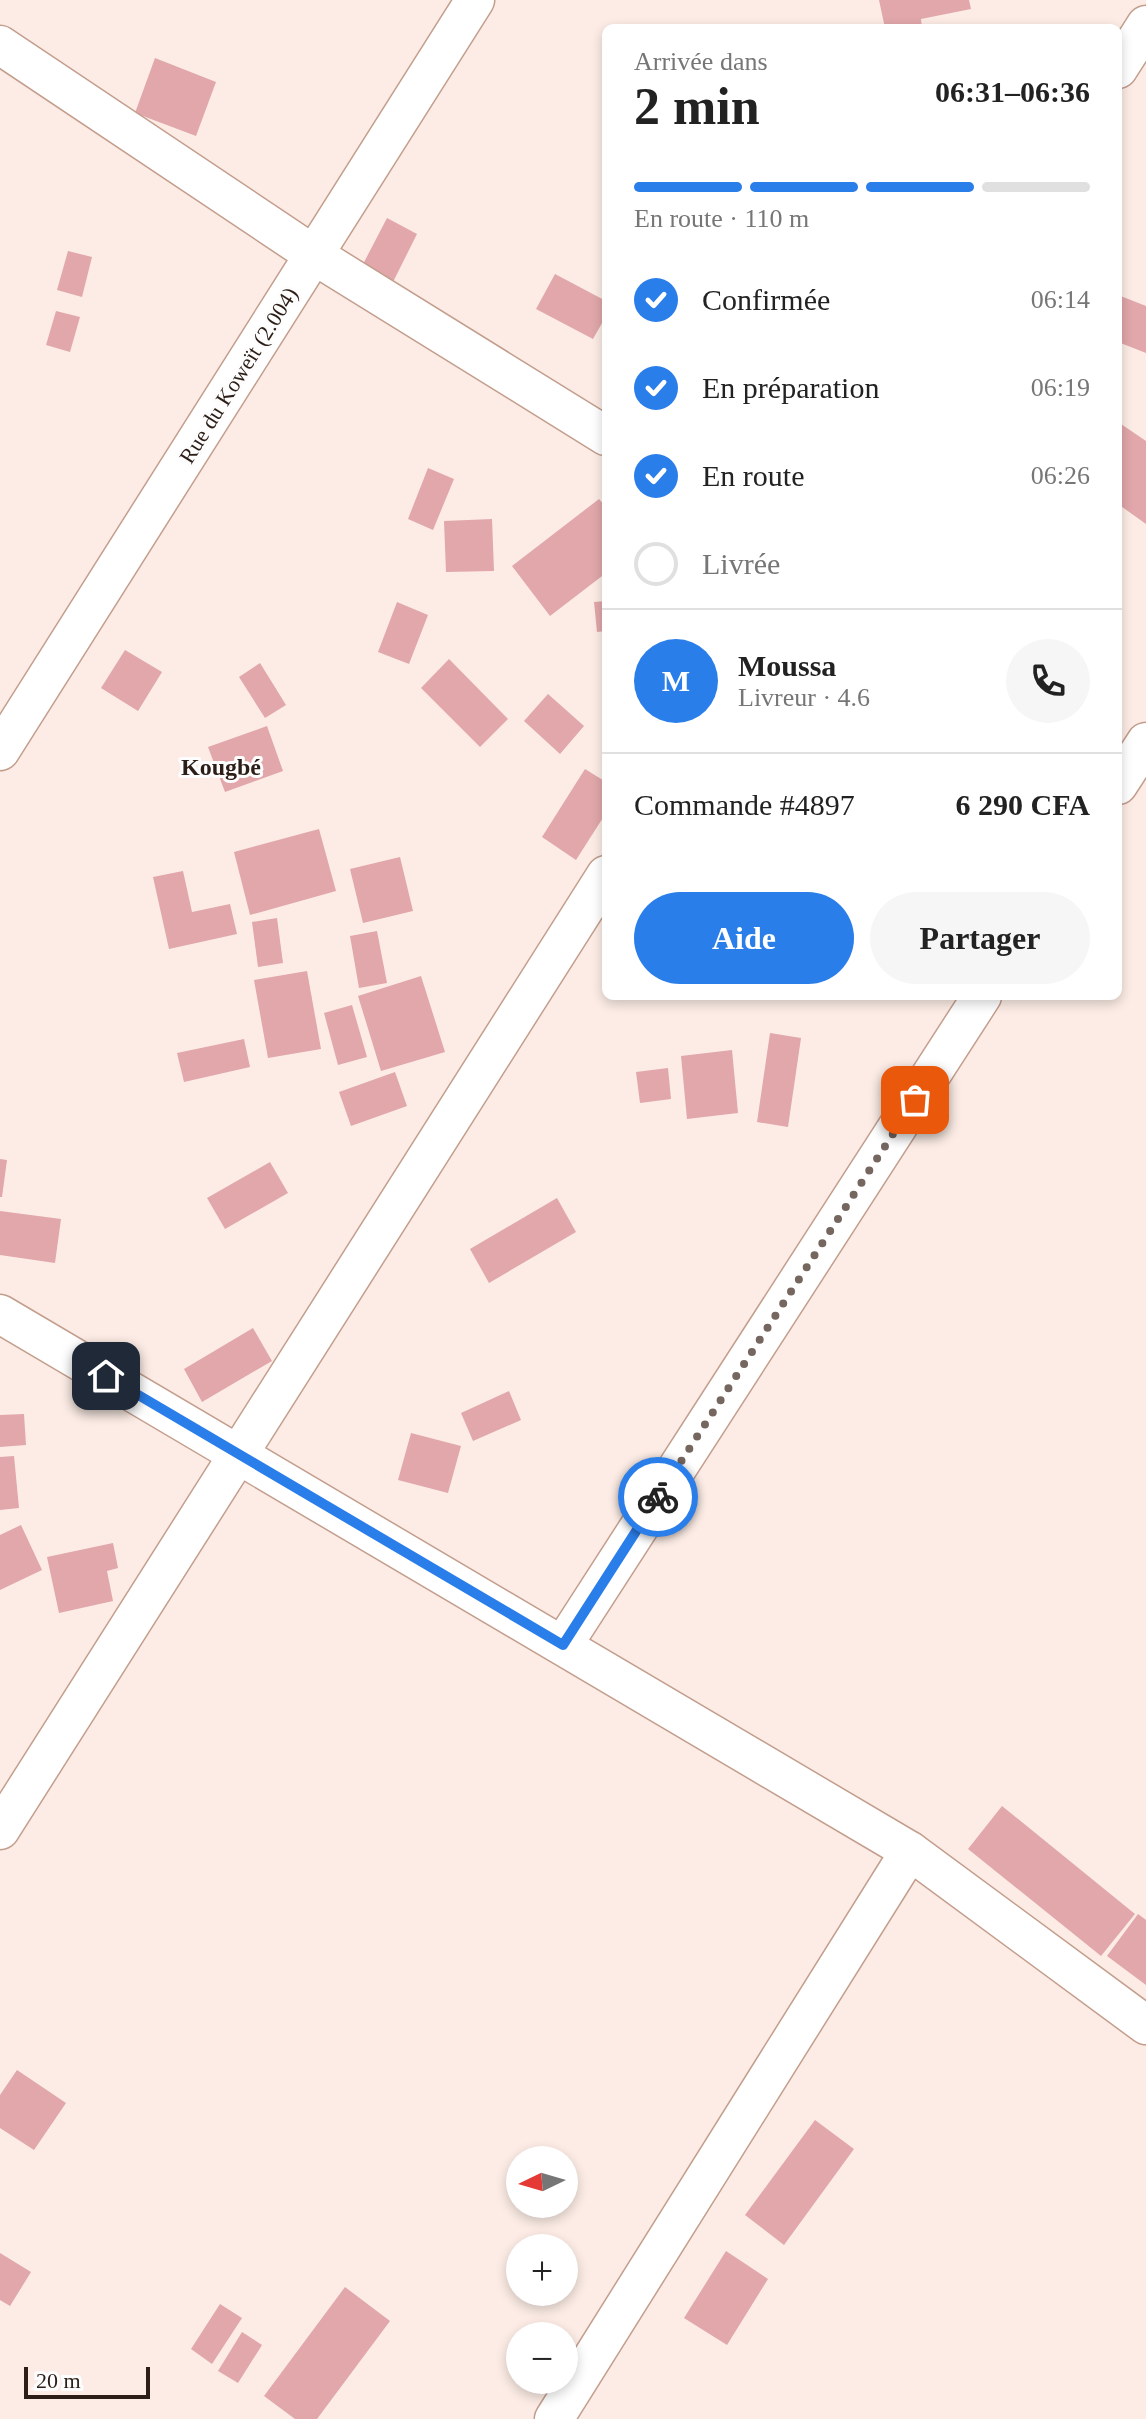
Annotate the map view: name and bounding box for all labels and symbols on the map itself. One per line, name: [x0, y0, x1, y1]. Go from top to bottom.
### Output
street label: Rue du Koweït (2.004): [174, 283, 303, 468]
district label: Kougbé: [181, 754, 261, 780]
pin: [881, 1066, 949, 1134]
pin: [72, 1342, 140, 1410]
courier: [618, 1457, 698, 1537]
north arrow: [506, 2146, 578, 2218]
scale bar: [24, 2363, 150, 2399]

